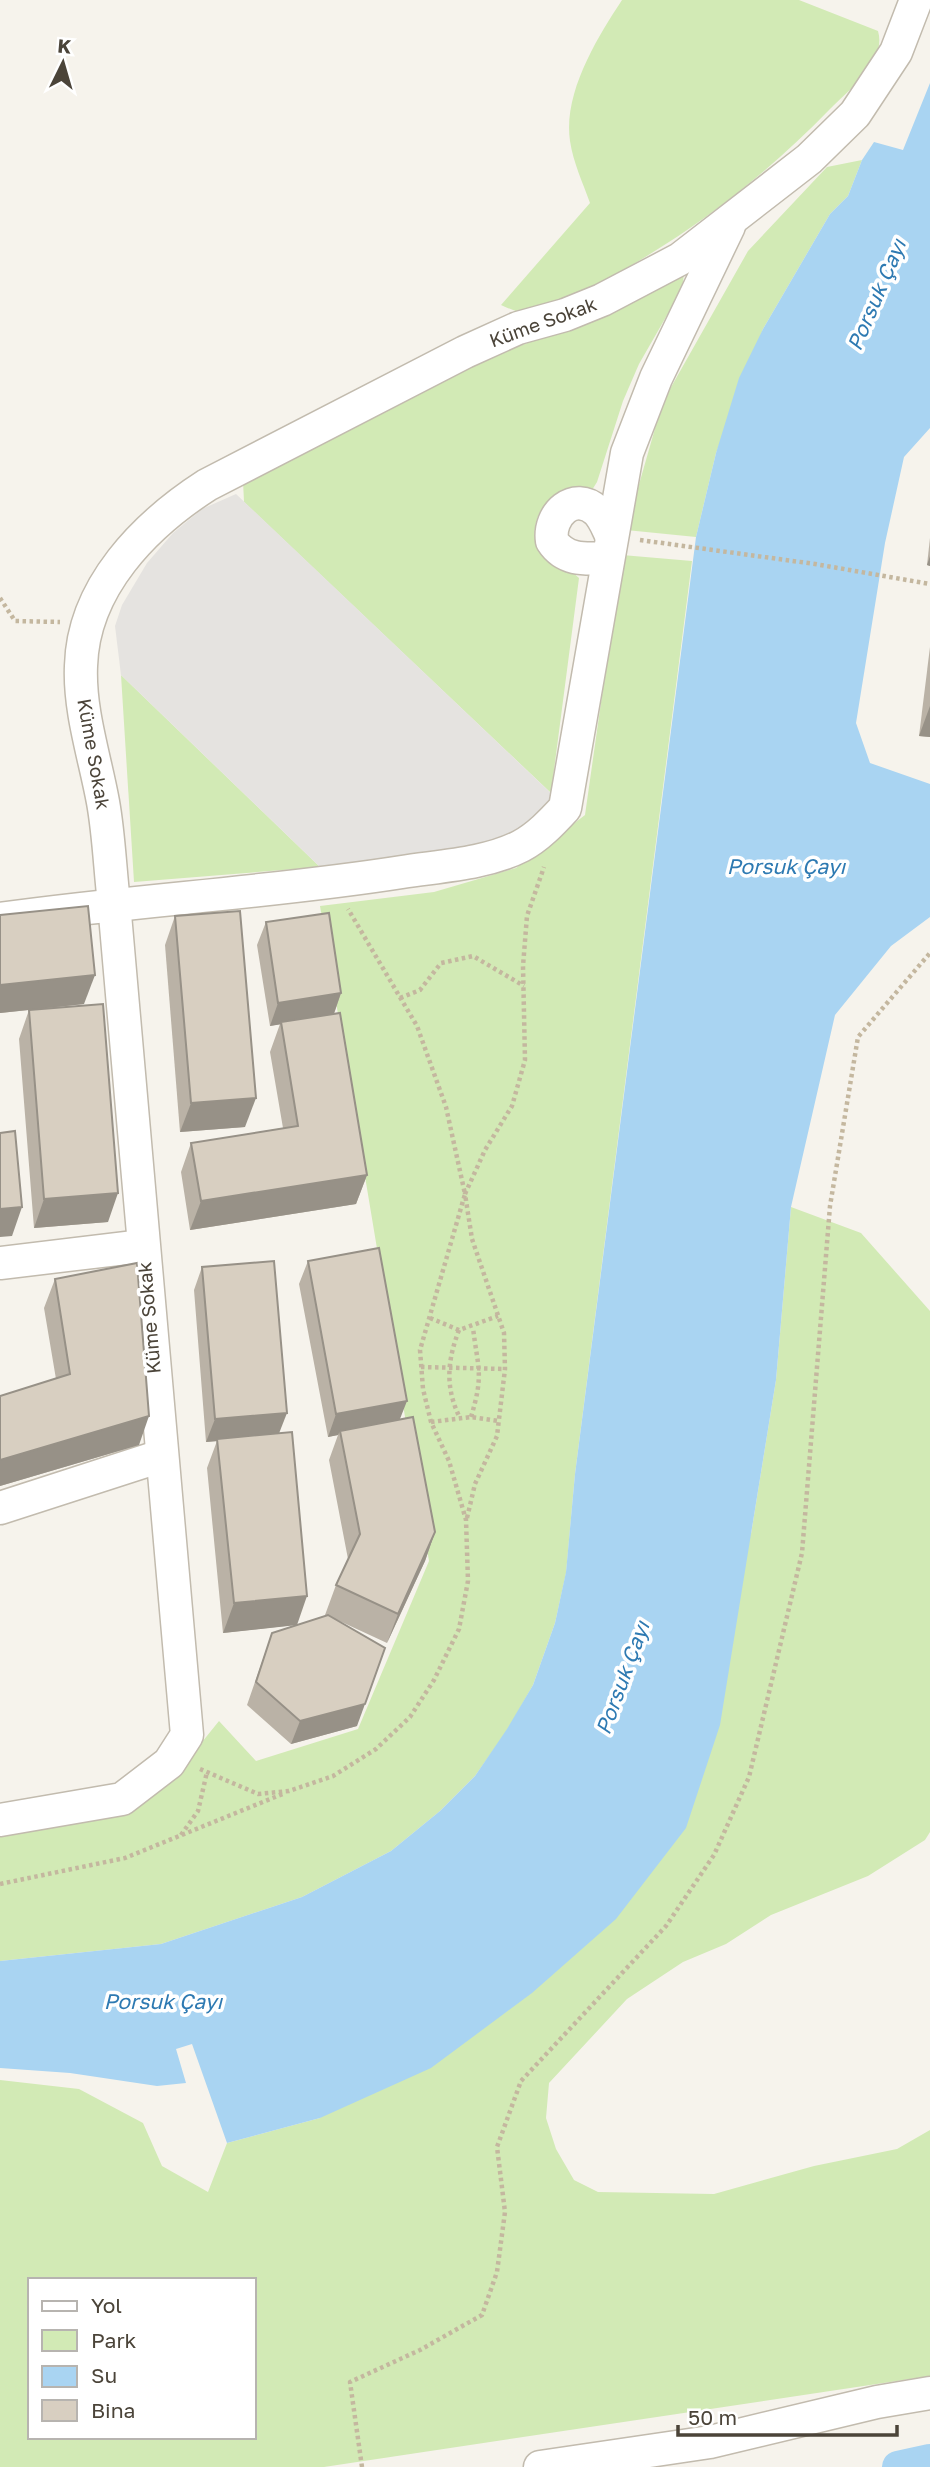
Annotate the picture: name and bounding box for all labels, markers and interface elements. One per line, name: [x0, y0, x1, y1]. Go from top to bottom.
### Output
north arrow: [28, 28, 98, 98]
text: K: [57, 34, 73, 58]
water label: Porsuk Çayı: [841, 234, 912, 354]
street label: Küme Sokak: [486, 291, 600, 352]
street label: Küme Sokak: [73, 697, 116, 812]
water label: Porsuk Çayı: [727, 853, 847, 879]
street label: Küme Sokak: [132, 1261, 165, 1375]
water label: Porsuk Çayı: [590, 1616, 655, 1738]
water label: Porsuk Çayı: [104, 1988, 224, 2014]
legend: [28, 2278, 256, 2439]
text: Yol: [91, 2292, 122, 2318]
text: Park: [91, 2327, 137, 2353]
text: Su: [91, 2362, 117, 2388]
scale bar: [678, 2394, 897, 2438]
text: Bina: [91, 2397, 135, 2423]
text: 50 m: [688, 2404, 737, 2430]

